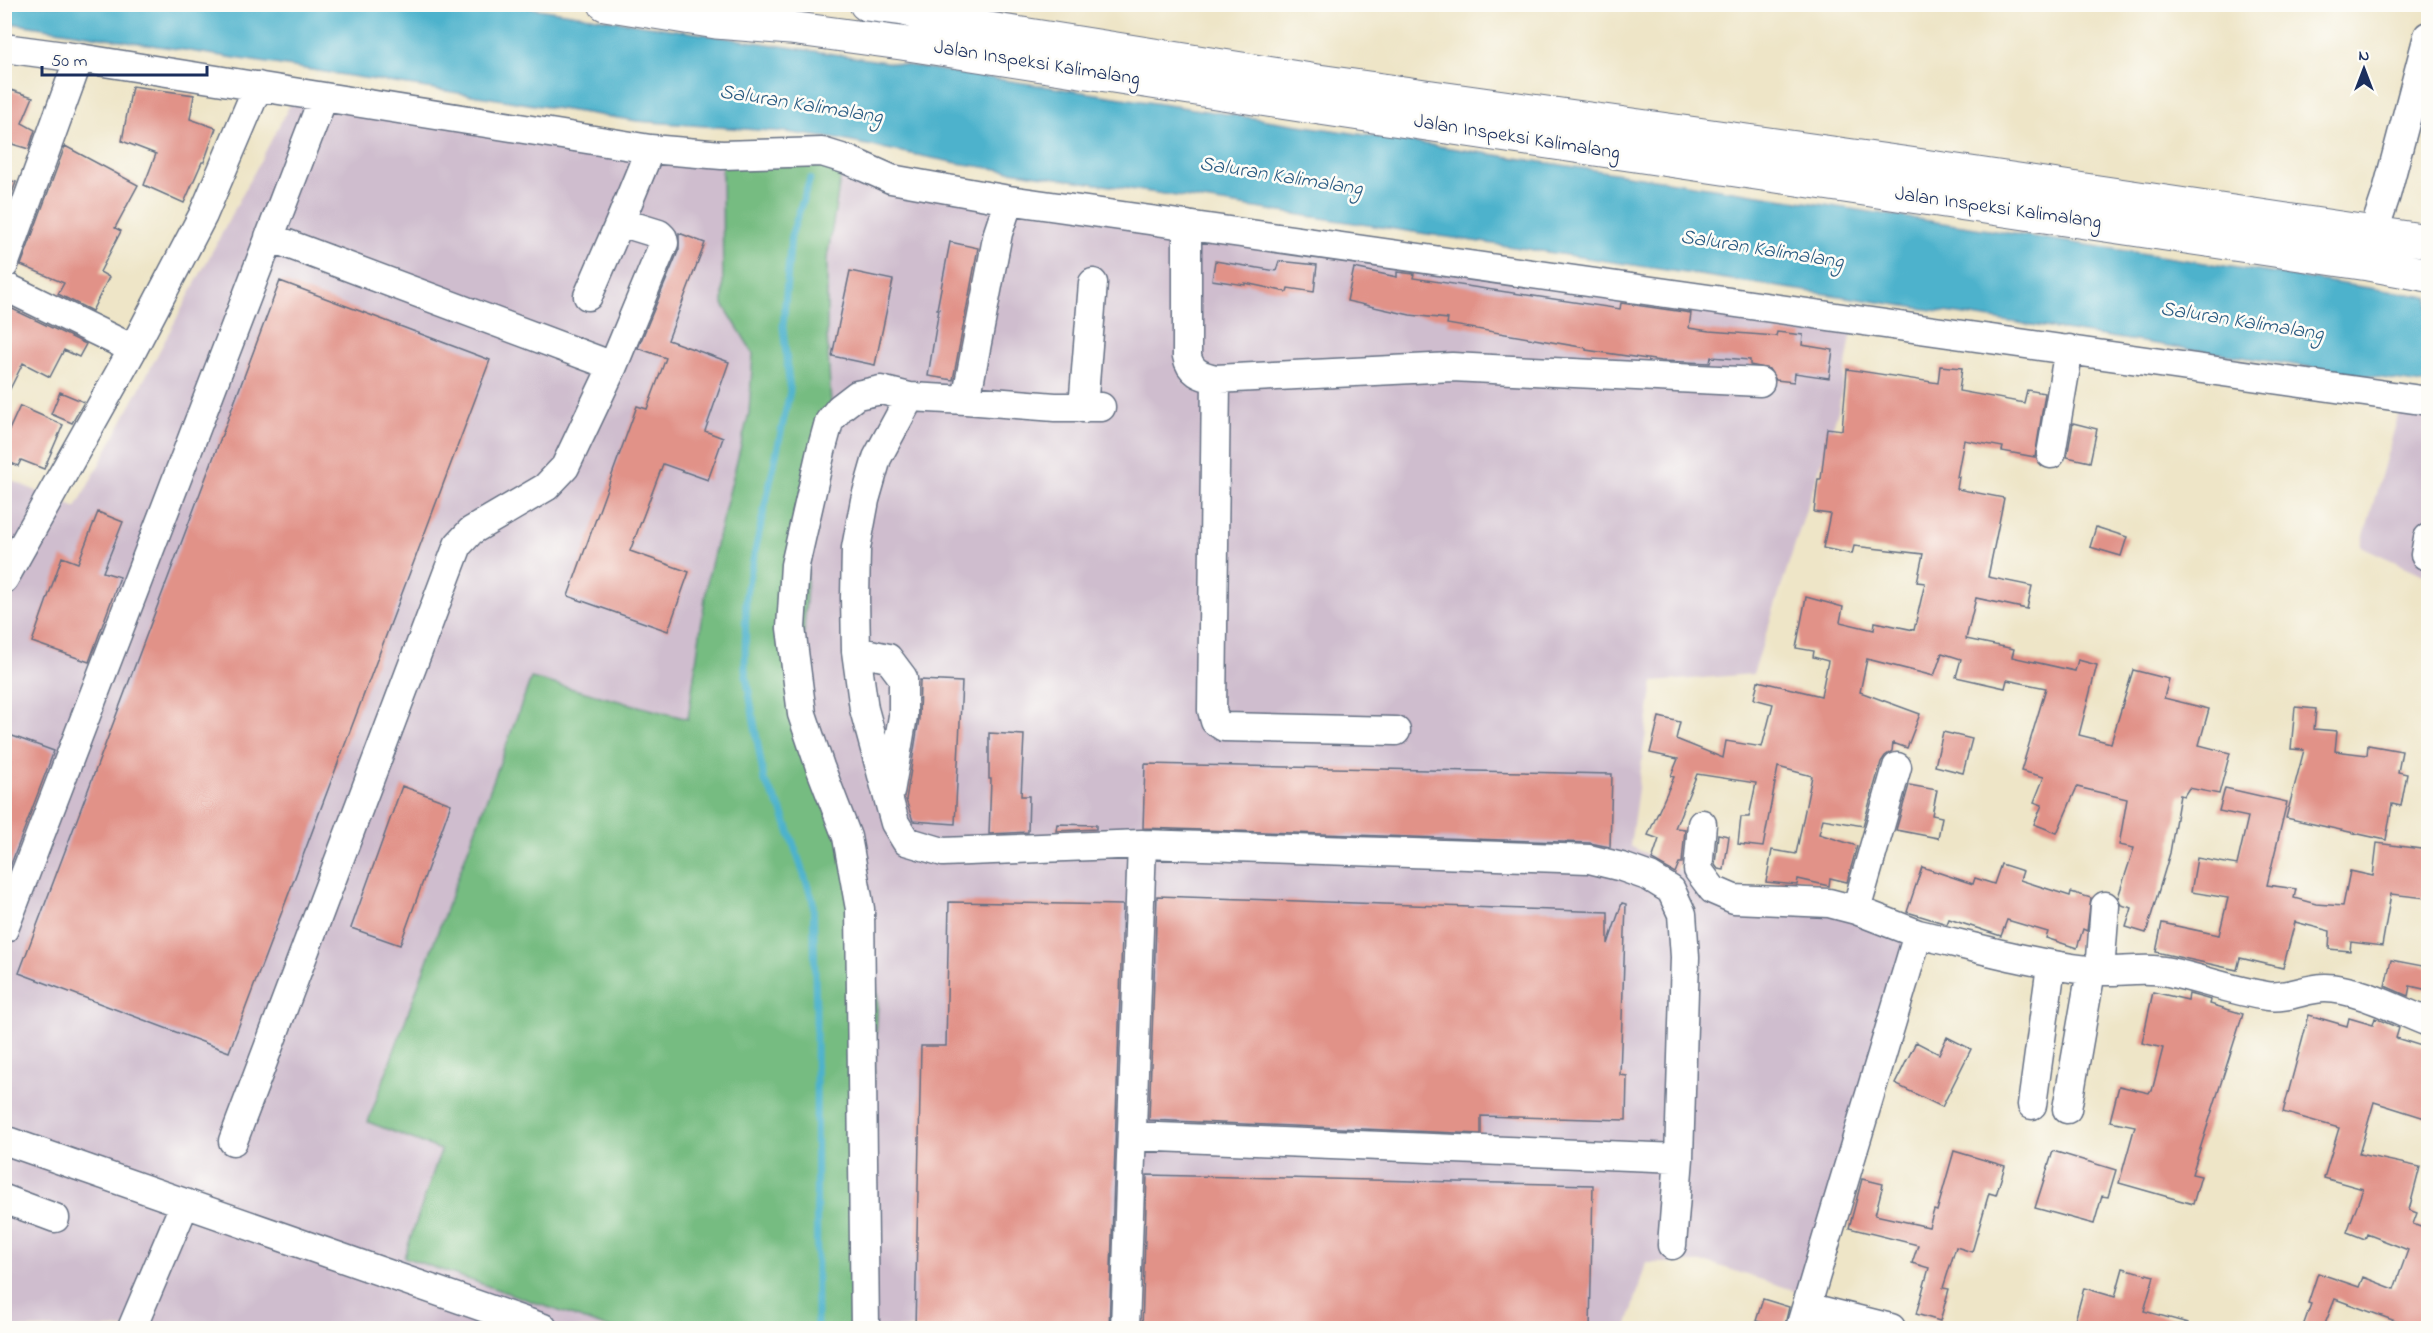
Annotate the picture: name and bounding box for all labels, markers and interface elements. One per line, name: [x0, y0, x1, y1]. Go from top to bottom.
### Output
street label: Jalan Inspeksi Kalimalang: [932, 33, 1142, 96]
scale bar: [42, 39, 207, 77]
north arrow: [2334, 39, 2394, 99]
text: N: [2359, 44, 2370, 68]
text: 50 m: [51, 49, 88, 75]
water label: Saluran Kalimalang: [717, 77, 885, 134]
street label: Jalan Inspeksi Kalimalang: [1412, 107, 1622, 170]
water label: Saluran Kalimalang: [1197, 149, 1365, 206]
street label: Jalan Inspeksi Kalimalang: [1893, 180, 2103, 239]
water label: Saluran Kalimalang: [1678, 222, 1846, 279]
water label: Saluran Kalimalang: [2158, 294, 2326, 351]

